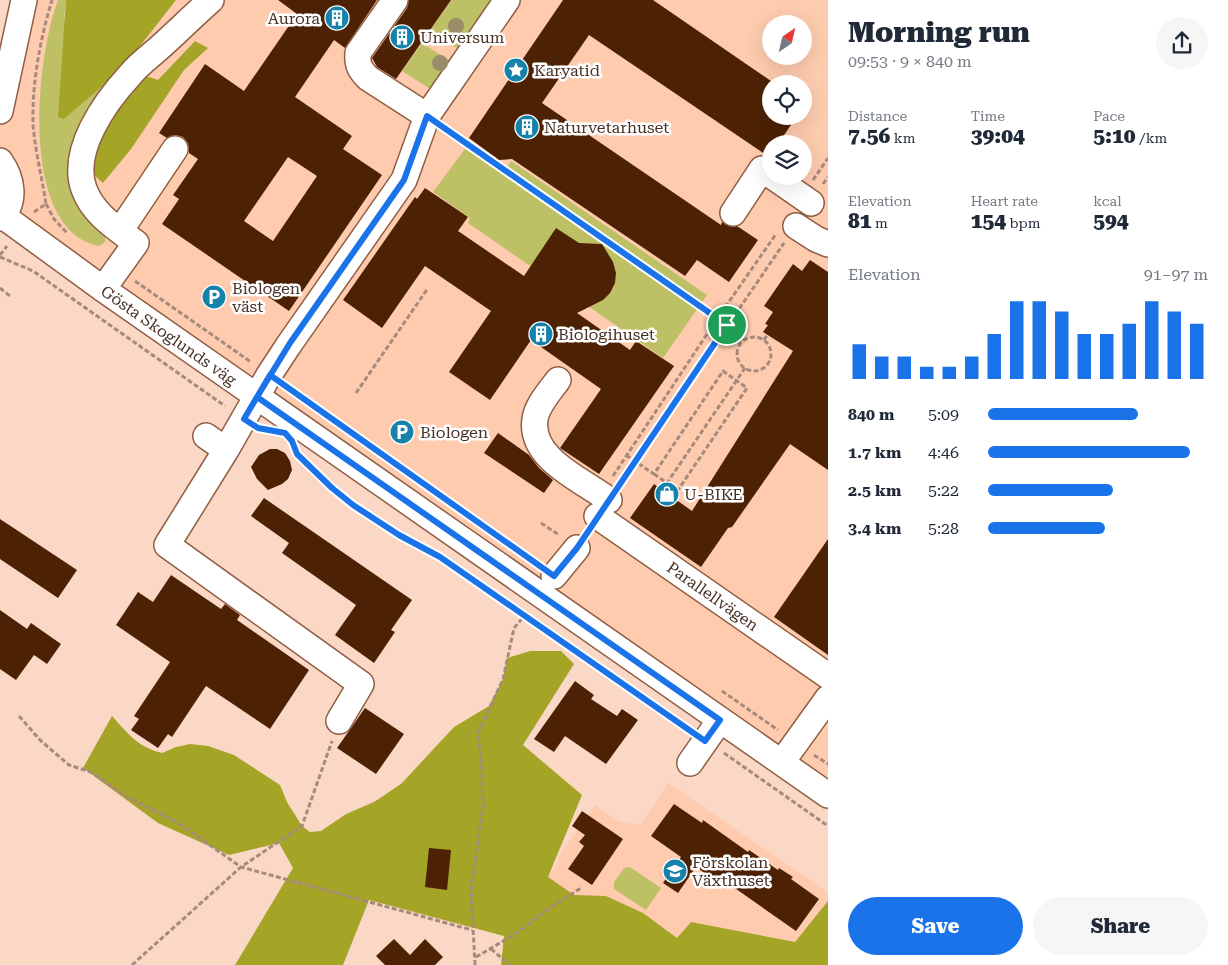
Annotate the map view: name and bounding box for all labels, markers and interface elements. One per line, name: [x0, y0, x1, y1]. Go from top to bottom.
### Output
building icon: Aurora: [324, 5, 350, 31]
place label: Aurora: [268, 9, 320, 28]
north arrow: [762, 15, 812, 65]
map controls: [762, 15, 812, 185]
text: Morning run: [848, 16, 1030, 49]
button: share: [1156, 17, 1208, 69]
building icon: Universum: [389, 24, 415, 50]
place label: Universum: [420, 28, 505, 47]
text: 09:53 · 9 × 840 m: [848, 52, 972, 71]
place icon: Karyatid: [503, 57, 529, 83]
place label: Karyatid: [534, 61, 600, 80]
button: locate: [762, 75, 812, 125]
text: Distance: [848, 108, 907, 124]
text: Time: [971, 108, 1005, 124]
text: Pace: [1093, 108, 1125, 124]
building icon: Naturvetarhuset: [514, 114, 540, 140]
place label: Naturvetarhuset: [544, 118, 669, 137]
text: 7.56: [848, 124, 890, 148]
text: 39:04: [971, 124, 1025, 148]
text: 5:10: [1093, 124, 1136, 148]
text: km: [890, 130, 915, 146]
text: /km: [1136, 130, 1167, 146]
button: layers: [762, 135, 812, 185]
text: Elevation: [848, 193, 911, 209]
text: Heart rate: [971, 193, 1038, 209]
text: kcal: [1093, 193, 1122, 209]
text: 81: [848, 209, 872, 233]
text: 154: [971, 209, 1006, 233]
text: 594: [1093, 209, 1129, 233]
text: m: [872, 215, 888, 231]
text: bpm: [1006, 215, 1040, 231]
text: Elevation: [848, 265, 921, 284]
text: 91–97 m: [1144, 265, 1208, 284]
place label: Biologen väst: [232, 279, 300, 316]
street label: Gösta Skoglunds väg: [97, 281, 241, 390]
parking icon: Biologen väst: [201, 284, 227, 310]
pin: [706, 304, 748, 346]
icon: arrive: [713, 311, 741, 339]
building icon: Biologihuset: [528, 321, 554, 347]
place label: Biologihuset: [558, 325, 655, 344]
text: 840 m: [848, 405, 894, 424]
text: 5:09: [928, 405, 959, 424]
parking icon: Biologen: [389, 419, 415, 445]
place label: Biologen: [420, 423, 488, 442]
text: 1.7 km: [848, 443, 901, 462]
text: 4:46: [928, 443, 959, 462]
shop icon: U-BIKE: [654, 481, 680, 507]
text: 2.5 km: [848, 481, 901, 500]
text: 5:22: [928, 481, 959, 500]
place label: U-BIKE: [684, 485, 743, 504]
text: 3.4 km: [848, 519, 901, 538]
text: 5:28: [928, 519, 959, 538]
street label: Parallellvägen: [663, 558, 762, 635]
place label: Förskolan Växthuset: [692, 853, 770, 890]
school or university icon: Förskolan Växthuset: [662, 858, 688, 884]
button: Save: [848, 897, 1023, 955]
button: Share: [1033, 897, 1208, 955]

